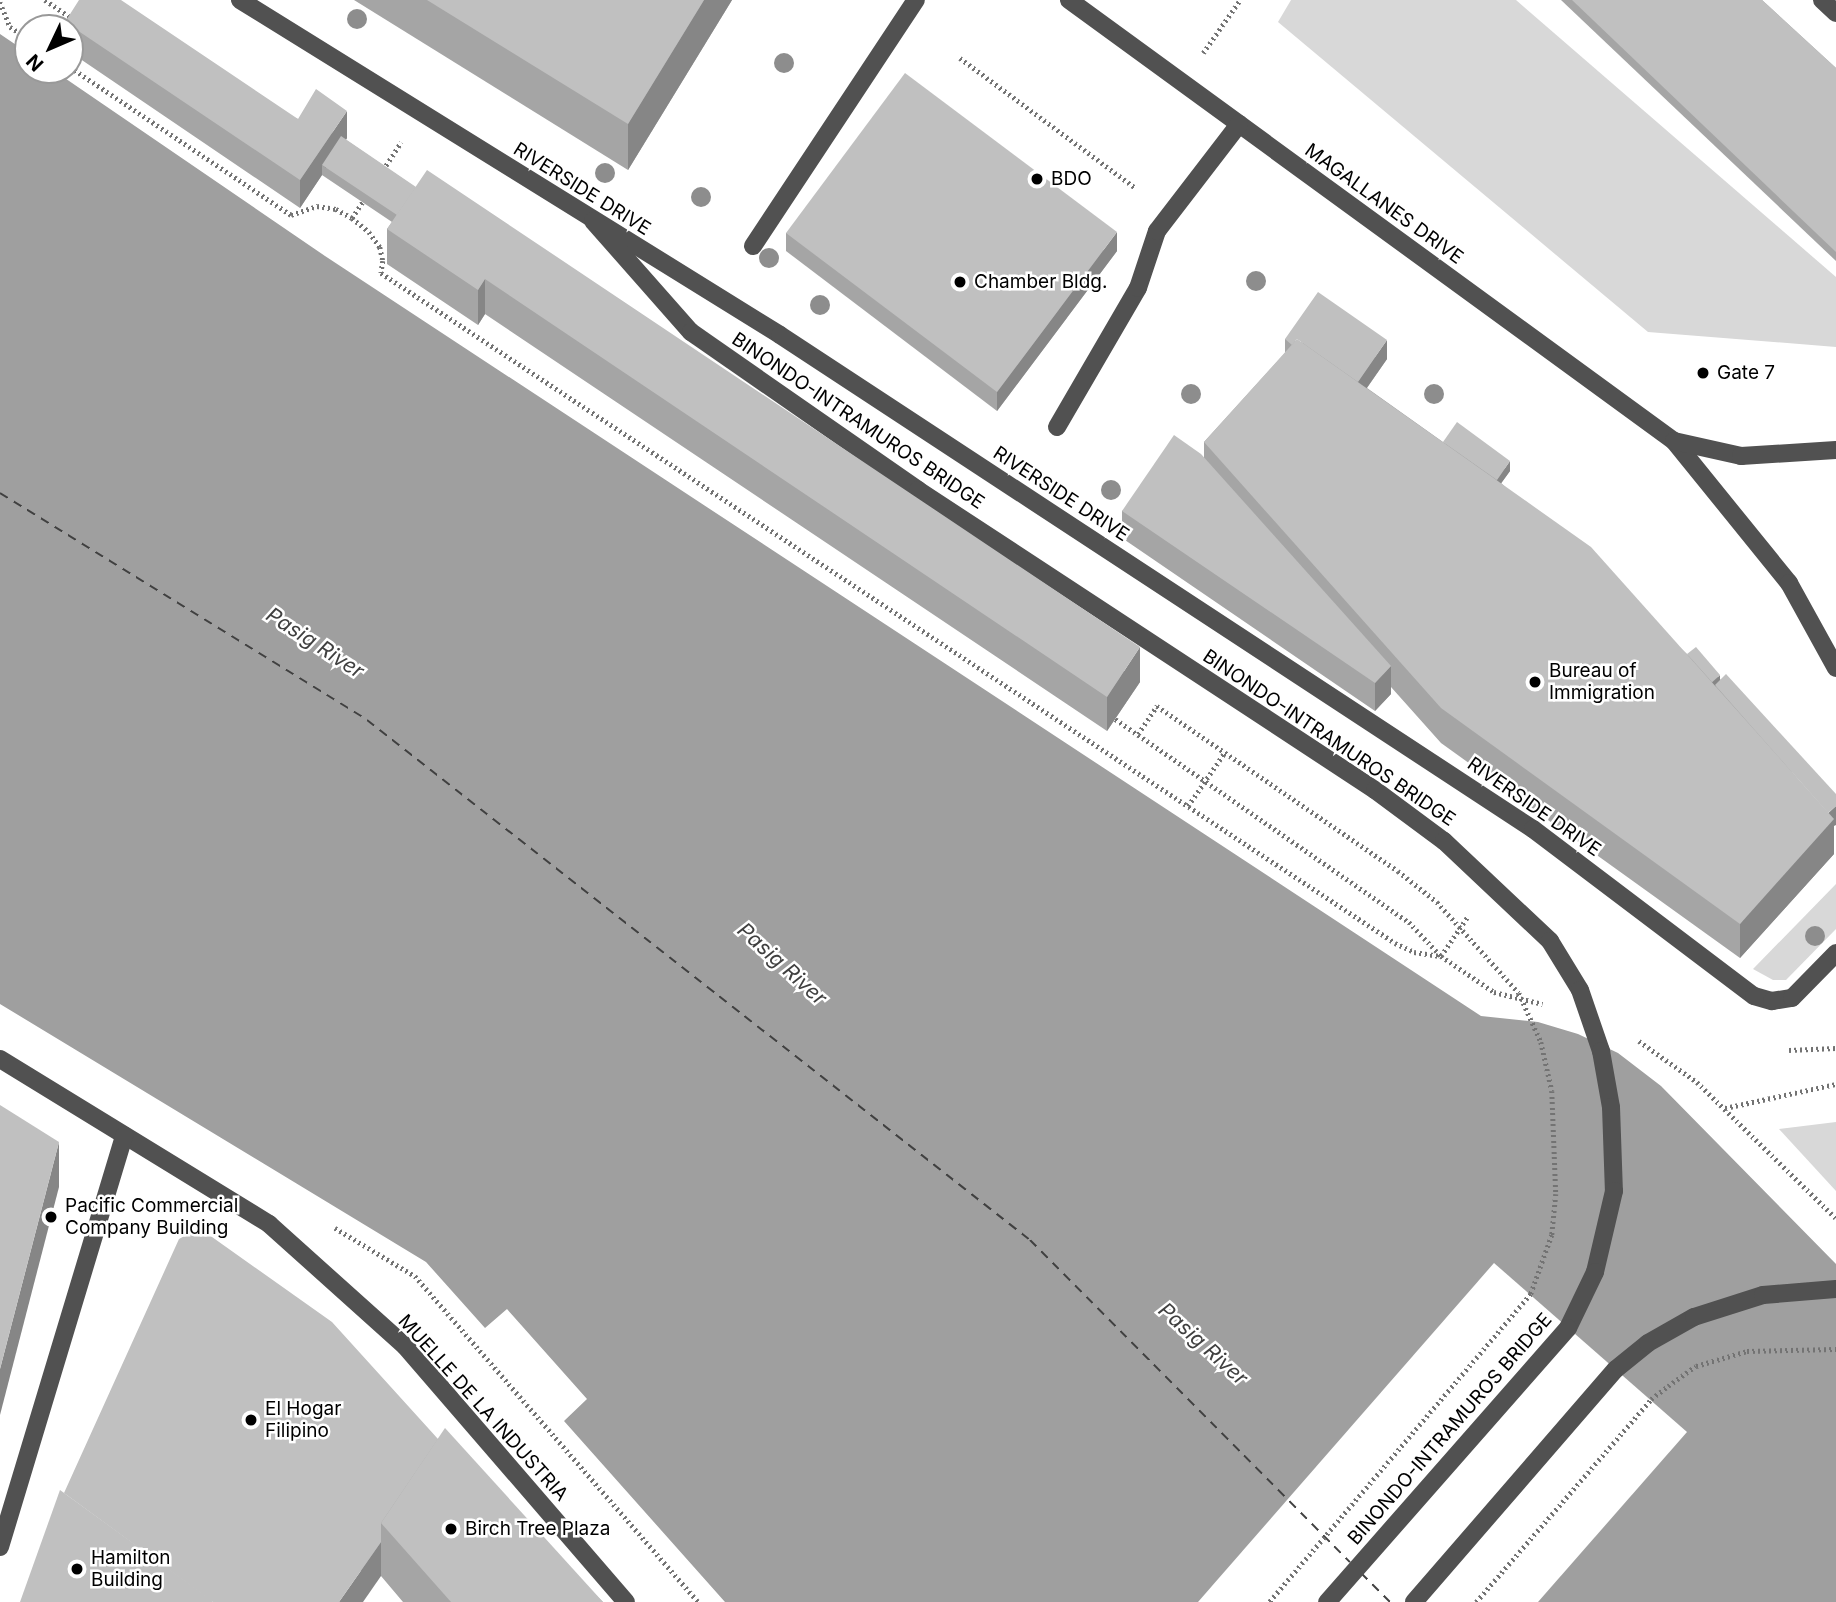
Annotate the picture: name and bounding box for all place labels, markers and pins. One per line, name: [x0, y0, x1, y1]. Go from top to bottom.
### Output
place label: BDO: [1051, 168, 1092, 190]
marker: BDO: [1029, 171, 1045, 187]
place label: Chamber Bldg.: [974, 271, 1107, 293]
marker: Chamber Bldg.: [952, 274, 968, 290]
place label: Gate 7: [1717, 362, 1775, 384]
marker: Gate 7: [1695, 365, 1711, 381]
place label: Bureau of Immigration: [1549, 660, 1655, 704]
marker: Bureau of Immigration: [1527, 674, 1543, 690]
place label: Pacific Commercial Company Building: [65, 1195, 238, 1239]
marker: Pacific Commercial Company Building: [43, 1209, 59, 1225]
place label: El Hogar Filipino: [265, 1398, 341, 1442]
marker: El Hogar Filipino: [243, 1412, 259, 1428]
place label: Birch Tree Plaza: [465, 1518, 610, 1540]
marker: Birch Tree Plaza: [443, 1521, 459, 1537]
place label: Hamilton Building: [91, 1547, 171, 1591]
marker: Hamilton Building: [69, 1561, 85, 1577]

